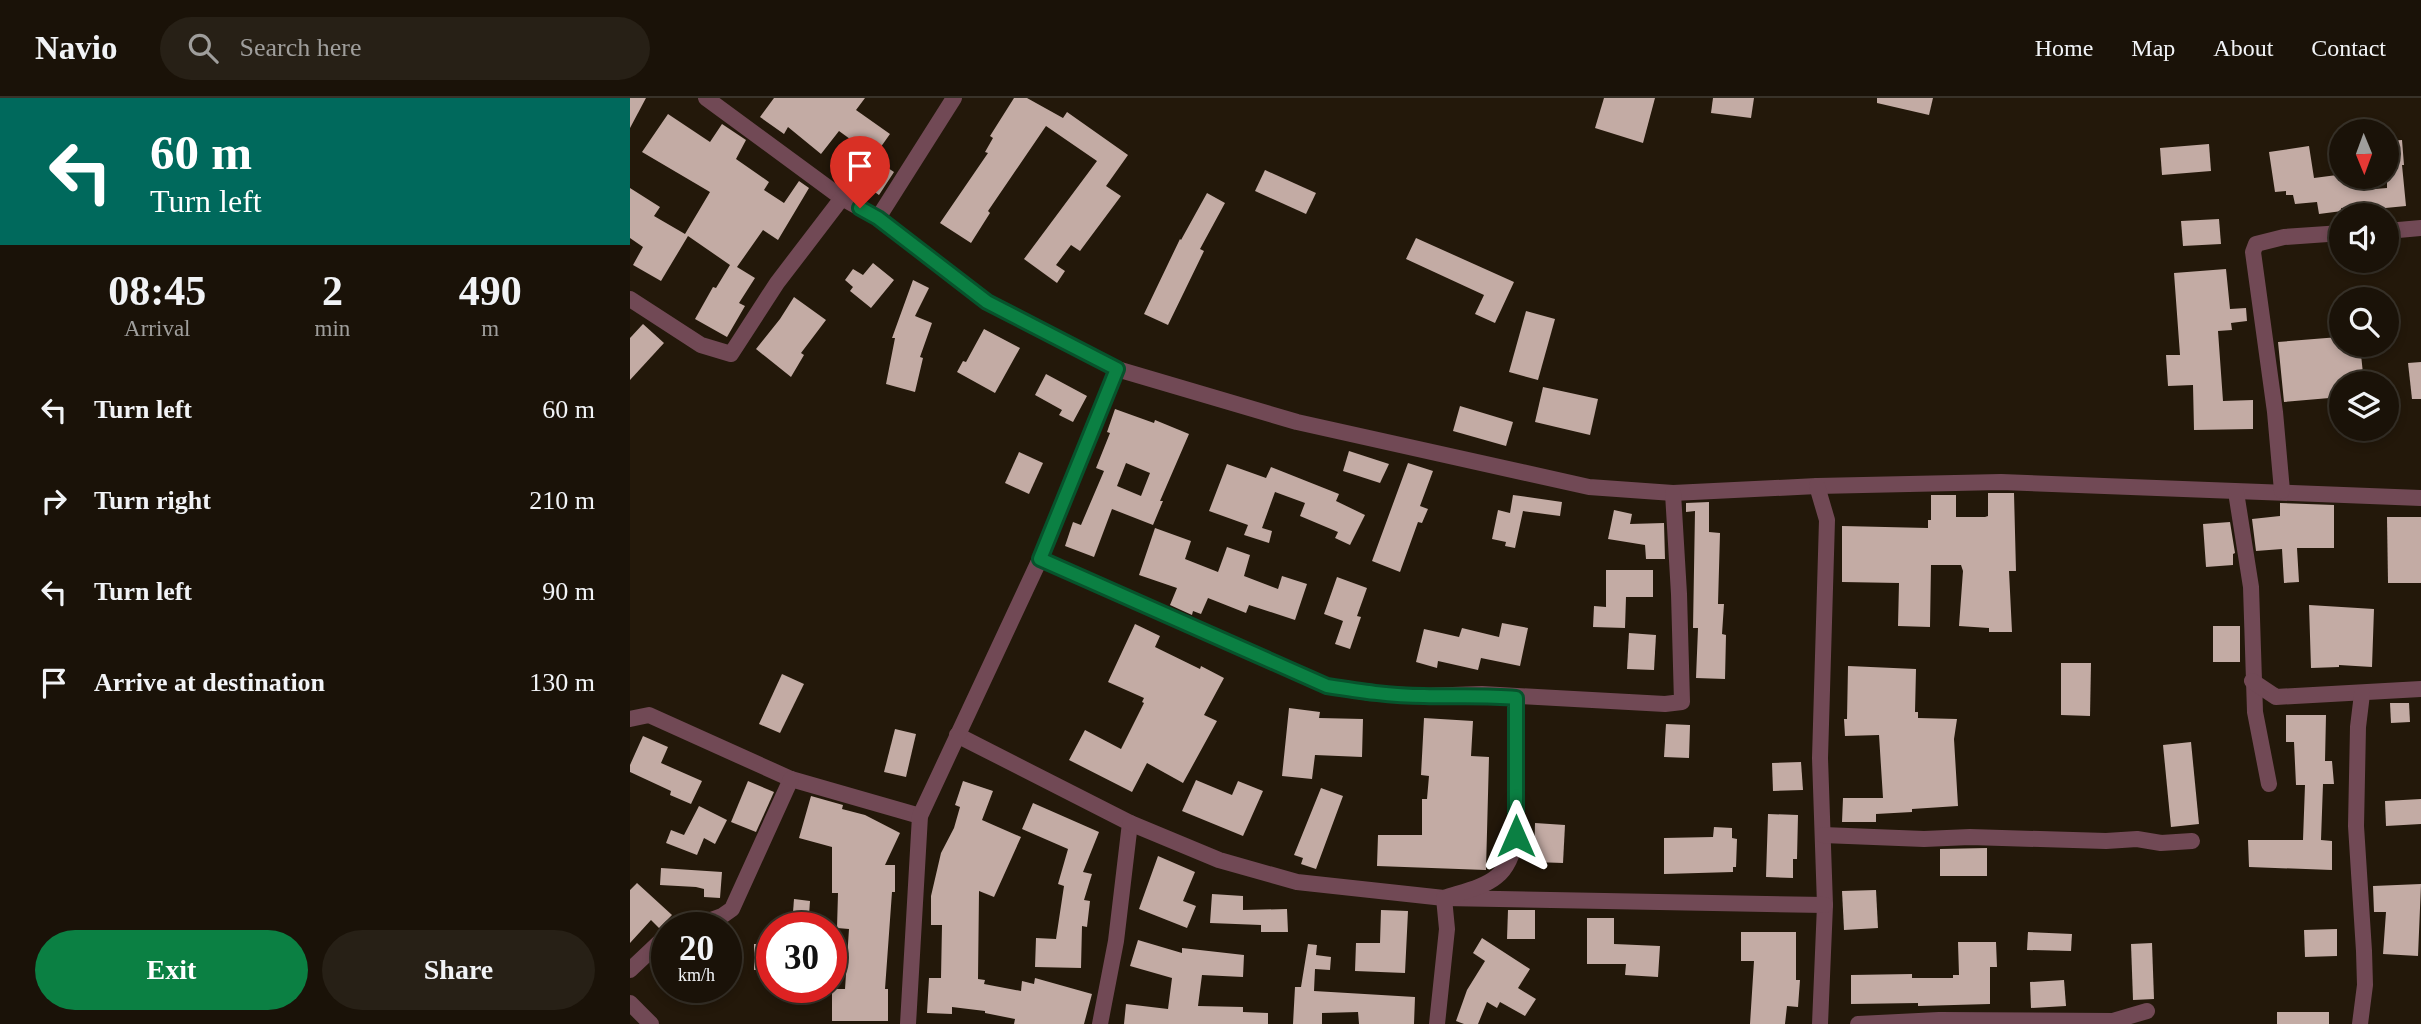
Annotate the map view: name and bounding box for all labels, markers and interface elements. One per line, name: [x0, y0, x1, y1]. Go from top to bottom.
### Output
search box: [160, 17, 650, 80]
icon: search: [184, 29, 222, 67]
text: Navio: [35, 30, 118, 66]
text: Search here: [240, 33, 361, 62]
text: Home: [2035, 35, 2093, 61]
text: Map: [2131, 35, 2175, 61]
text: About: [2213, 35, 2273, 61]
text: Contact: [2311, 35, 2386, 61]
north arrow: [2329, 119, 2399, 189]
map controls: [2329, 119, 2399, 441]
text: 60 m: [150, 125, 252, 180]
icon: left: [35, 126, 126, 217]
pin: [830, 136, 890, 208]
icon: arrive: [841, 147, 879, 185]
text: Turn left: [150, 183, 262, 219]
button: sound: [2329, 203, 2399, 273]
text: 08:45: [108, 268, 206, 314]
text: 2: [322, 268, 343, 314]
text: 490: [459, 268, 522, 314]
button: search: [2329, 287, 2399, 357]
text: Arrival: [124, 316, 191, 341]
text: min: [315, 316, 350, 341]
text: m: [481, 316, 499, 341]
button: layers: [2329, 371, 2399, 441]
icon: left: [35, 391, 73, 429]
text: Turn left: [94, 395, 192, 424]
text: 60 m: [542, 395, 595, 424]
icon: right: [35, 482, 73, 520]
text: Turn right: [94, 486, 211, 515]
text: 210 m: [529, 486, 595, 515]
icon: left: [35, 573, 73, 611]
text: Turn left: [94, 577, 192, 606]
text: 90 m: [542, 577, 595, 606]
icon: arrive: [35, 664, 73, 702]
text: Arrive at destination: [94, 668, 325, 697]
text: 130 m: [529, 668, 595, 697]
position arrow: [1479, 799, 1553, 873]
speed limit sign: 30: [756, 912, 847, 1003]
text: 20: [679, 929, 714, 968]
button: Exit: [35, 930, 308, 1010]
button: Share: [322, 930, 595, 1010]
text: km/h: [678, 965, 715, 985]

